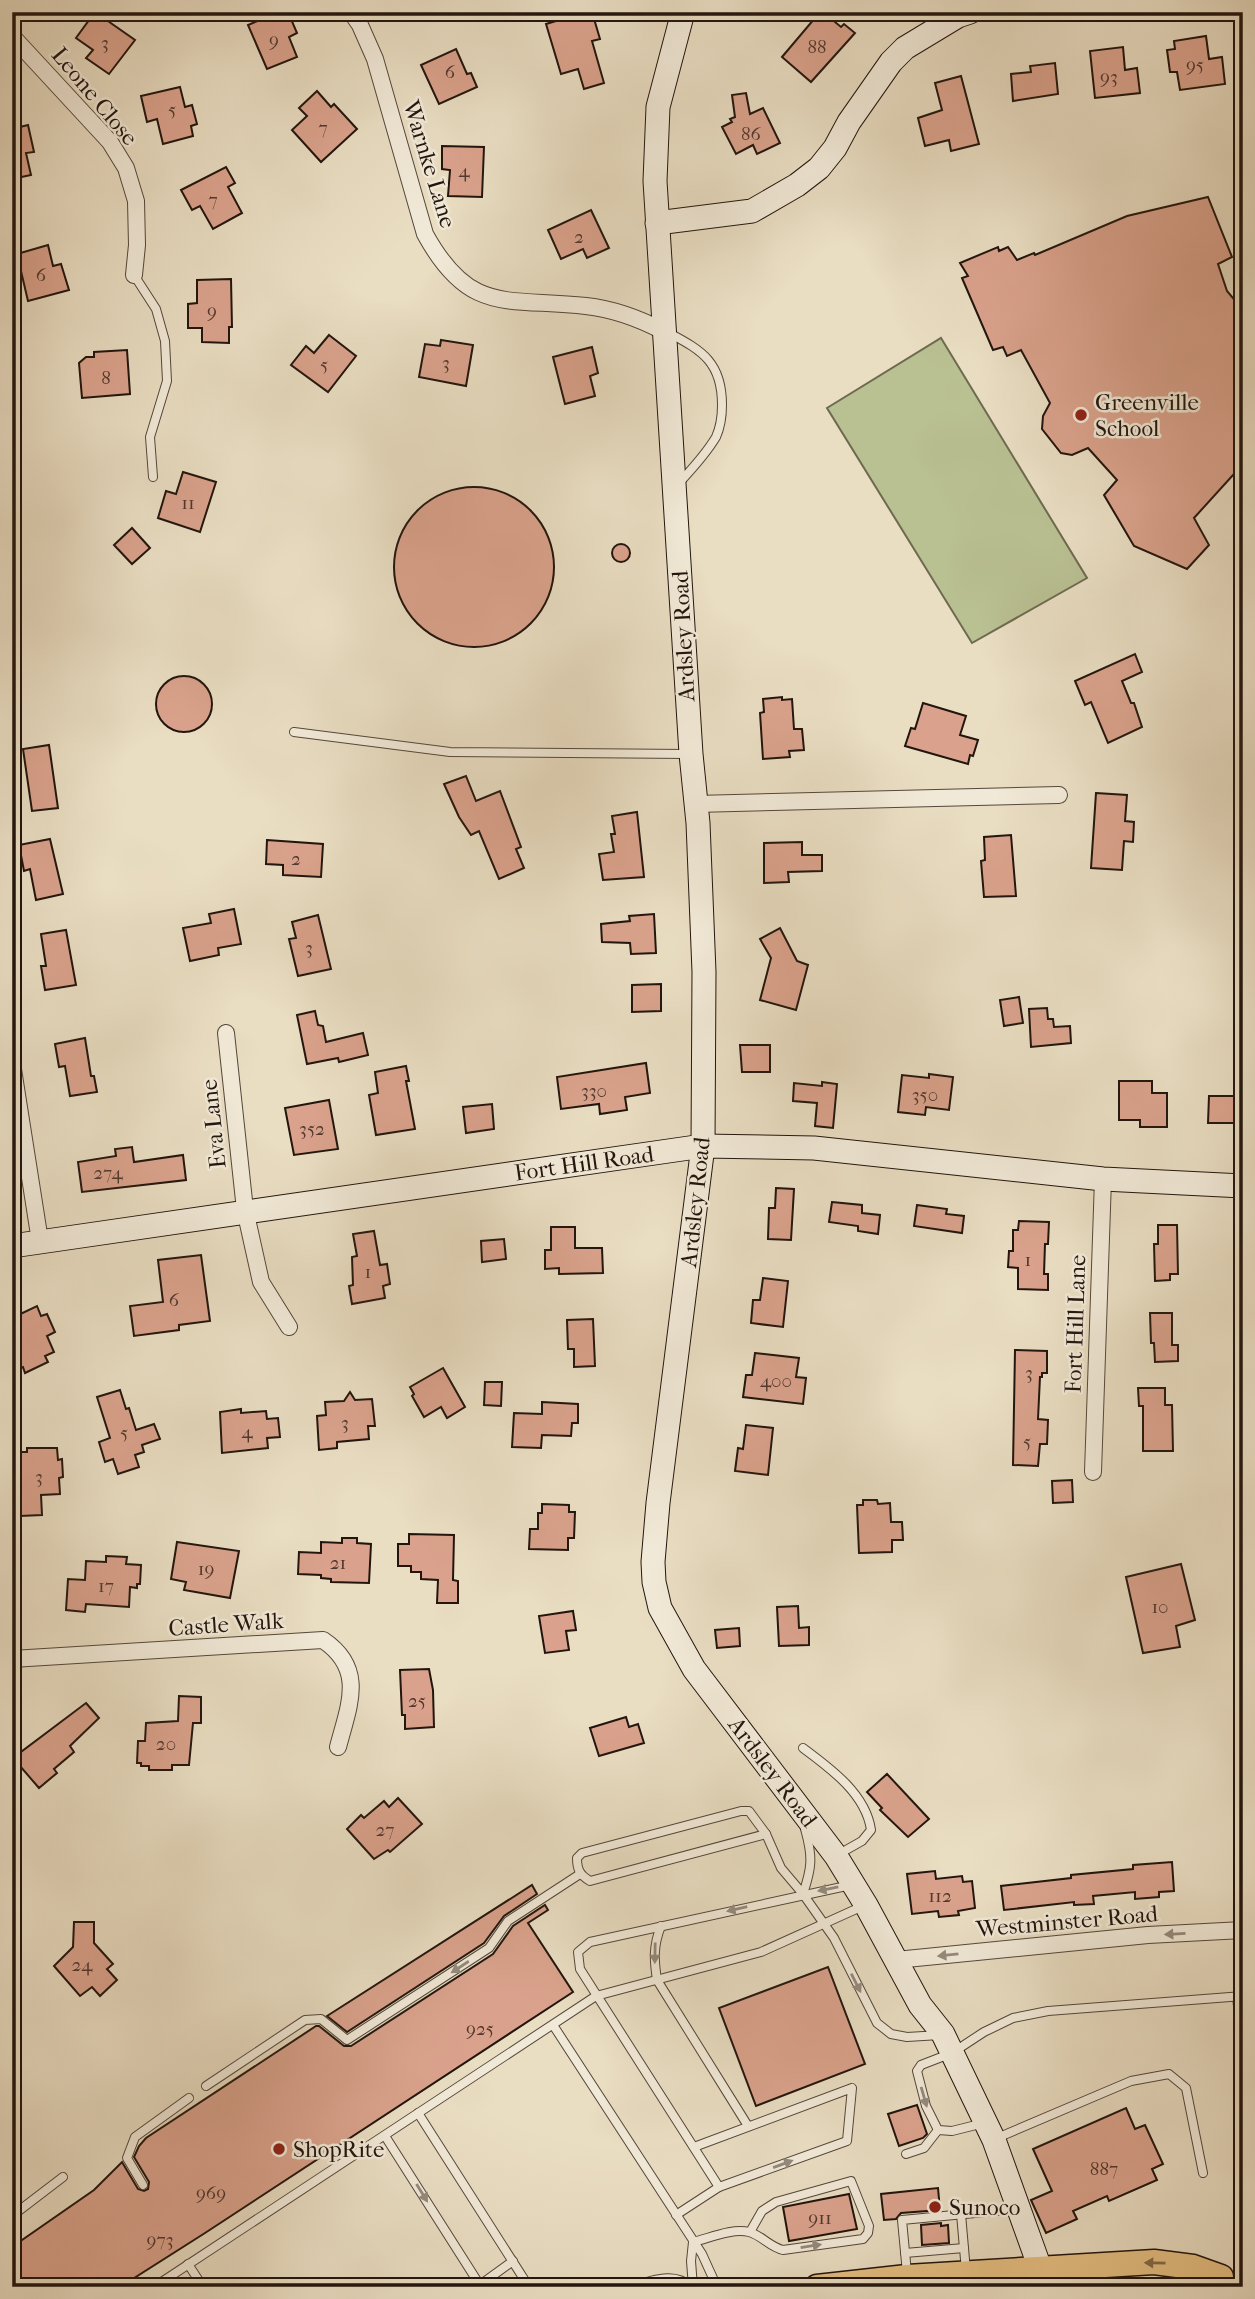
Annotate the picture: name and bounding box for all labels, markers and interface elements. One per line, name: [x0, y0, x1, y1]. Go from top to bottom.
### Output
house number: 9: [269, 29, 279, 51]
house number: 3: [101, 32, 109, 54]
house number: 88: [807, 36, 827, 58]
street label: Leone Close: [46, 42, 143, 151]
house number: 95: [1186, 54, 1204, 76]
house number: 6: [445, 61, 456, 83]
house number: 93: [1100, 66, 1118, 88]
street label: Warnke Lane: [397, 96, 462, 231]
house number: 5: [168, 99, 176, 121]
house number: 7: [318, 117, 328, 139]
house number: 86: [741, 123, 762, 145]
house number: 4: [458, 160, 470, 182]
house number: 7: [208, 189, 218, 211]
house number: 2: [574, 226, 584, 248]
house number: 6: [36, 264, 47, 286]
house number: 9: [207, 300, 217, 322]
house number: 3: [442, 352, 450, 374]
house number: 5: [320, 354, 328, 376]
house number: 8: [101, 367, 111, 389]
place label: Greenville School: [1095, 389, 1199, 442]
marker: Greenville School: [1073, 407, 1089, 423]
house number: 11: [181, 492, 195, 514]
street label: Ardsley Road: [667, 569, 700, 703]
house number: 2: [291, 848, 301, 870]
house number: 3: [305, 937, 313, 959]
street label: Eva Lane: [195, 1078, 232, 1170]
house number: 330: [581, 1080, 607, 1102]
house number: 350: [912, 1084, 938, 1106]
house number: 352: [299, 1118, 325, 1140]
street label: Ardsley Road: [675, 1135, 716, 1270]
street label: Fort Hill Road: [513, 1140, 656, 1187]
house number: 274: [93, 1162, 124, 1184]
house number: 1: [1025, 1249, 1031, 1271]
street label: Fort Hill Lane: [1060, 1254, 1091, 1394]
house number: 1: [365, 1261, 371, 1283]
house number: 6: [169, 1289, 180, 1311]
house number: 3: [1025, 1362, 1033, 1384]
house number: 400: [760, 1370, 792, 1392]
house number: 3: [341, 1412, 349, 1434]
house number: 4: [241, 1421, 253, 1443]
house number: 5: [120, 1422, 128, 1444]
house number: 5: [1023, 1431, 1031, 1453]
house number: 3: [35, 1466, 43, 1488]
house number: 21: [330, 1552, 346, 1574]
house number: 19: [198, 1558, 214, 1580]
house number: 17: [98, 1575, 114, 1597]
house number: 10: [1151, 1596, 1169, 1618]
street label: Castle Walk: [168, 1607, 286, 1642]
house number: 25: [408, 1690, 426, 1712]
street label: Ardsley Road: [722, 1711, 823, 1833]
house number: 20: [156, 1733, 176, 1755]
house number: 27: [376, 1819, 394, 1841]
one-way arrow: [817, 1884, 839, 1895]
house number: 112: [928, 1885, 952, 1907]
street label: Westminster Road: [974, 1900, 1160, 1943]
one-way arrow: [726, 1904, 748, 1915]
one-way arrow: [1163, 1928, 1185, 1939]
one-way arrow: [649, 1942, 661, 1964]
one-way arrow: [937, 1949, 959, 1960]
house number: 24: [72, 1954, 93, 1976]
one-way arrow: [450, 1960, 469, 1973]
one-way arrow: [851, 1973, 862, 1993]
house number: 925: [466, 2018, 494, 2040]
one-way arrow: [919, 2086, 930, 2108]
place label: ShopRite: [293, 2136, 384, 2163]
marker: ShopRite: [271, 2141, 287, 2157]
one-way arrow: [773, 2158, 794, 2169]
house number: 887: [1090, 2158, 1118, 2180]
house number: 969: [196, 2182, 226, 2204]
one-way arrow: [415, 2184, 428, 2203]
place label: Sunoco: [949, 2194, 1021, 2221]
marker: Sunoco: [927, 2199, 943, 2215]
house number: 911: [808, 2207, 832, 2229]
house number: 973: [147, 2229, 173, 2251]
one-way arrow: [800, 2241, 822, 2252]
one-way arrow: [1143, 2257, 1165, 2268]

